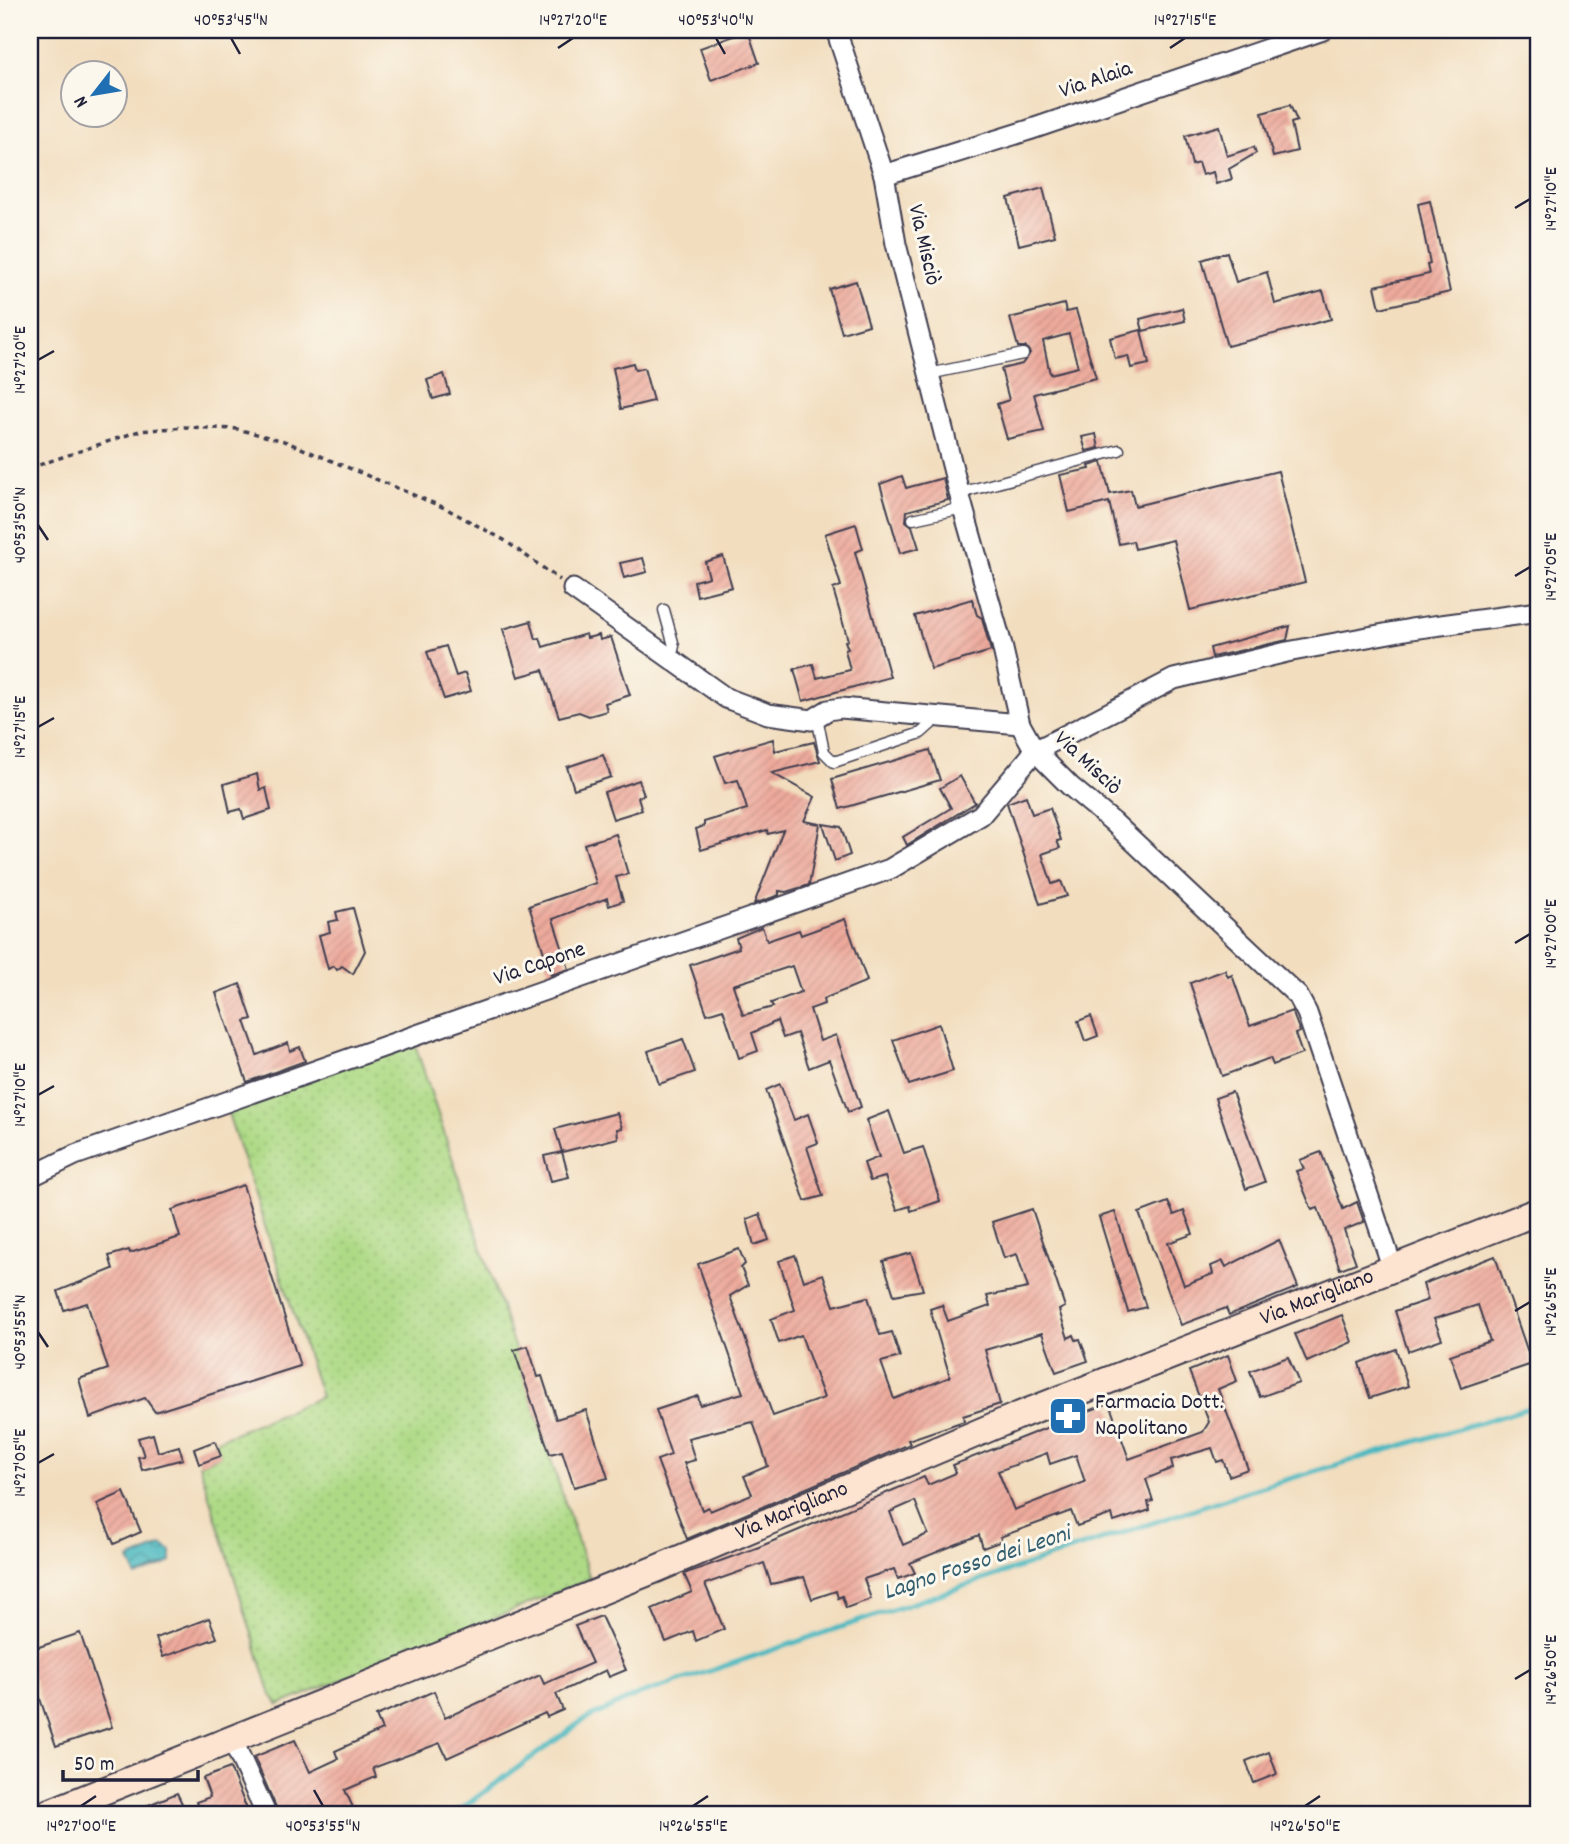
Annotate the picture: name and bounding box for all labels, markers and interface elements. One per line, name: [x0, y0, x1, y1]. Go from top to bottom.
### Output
text: 40°53'45"N: [194, 9, 268, 34]
text: 14°27'20"E: [539, 9, 607, 34]
text: 40°53'40"N: [678, 9, 754, 34]
text: 14°27'15"E: [1154, 9, 1216, 34]
street label: Via Alaia: [1055, 53, 1138, 109]
north arrow: [60, 60, 130, 130]
text: N: [68, 90, 96, 112]
text: 14°27'10"E: [1540, 167, 1565, 231]
street label: Via Misciò: [898, 201, 948, 289]
text: 14°27'20"E: [9, 326, 34, 394]
text: 40°53'50"N: [9, 487, 34, 563]
text: 14°27'05"E: [1540, 533, 1565, 601]
text: 14°27'15"E: [9, 696, 34, 758]
street label: Via Misciò: [1046, 724, 1128, 804]
text: 14°27'00"E: [1540, 899, 1565, 969]
street label: Via Capone: [490, 934, 590, 996]
text: 14°27'10"E: [9, 1063, 34, 1127]
street label: Via Marigliano: [1255, 1261, 1379, 1335]
text: 14°26'55"E: [1540, 1268, 1565, 1336]
text: 40°53'55"N: [9, 1295, 34, 1369]
place label: Farmacia Dott. Napolitano: [1095, 1387, 1224, 1446]
pharmacy icon: Farmacia Dott. Napolitano: [1047, 1395, 1089, 1437]
text: 14°27'05"E: [9, 1429, 34, 1497]
street label: Via Marigliano: [730, 1473, 854, 1550]
water label: Lagno Fosso dei Leoni: [879, 1517, 1078, 1610]
text: 14°26'50"E: [1540, 1635, 1565, 1705]
scale bar: [63, 1739, 198, 1783]
text: 50 m: [74, 1751, 114, 1781]
text: 14°27'00"E: [46, 1815, 116, 1840]
text: 40°53'55"N: [286, 1815, 360, 1840]
text: 14°26'55"E: [659, 1815, 727, 1840]
text: 14°26'50"E: [1270, 1815, 1340, 1840]

